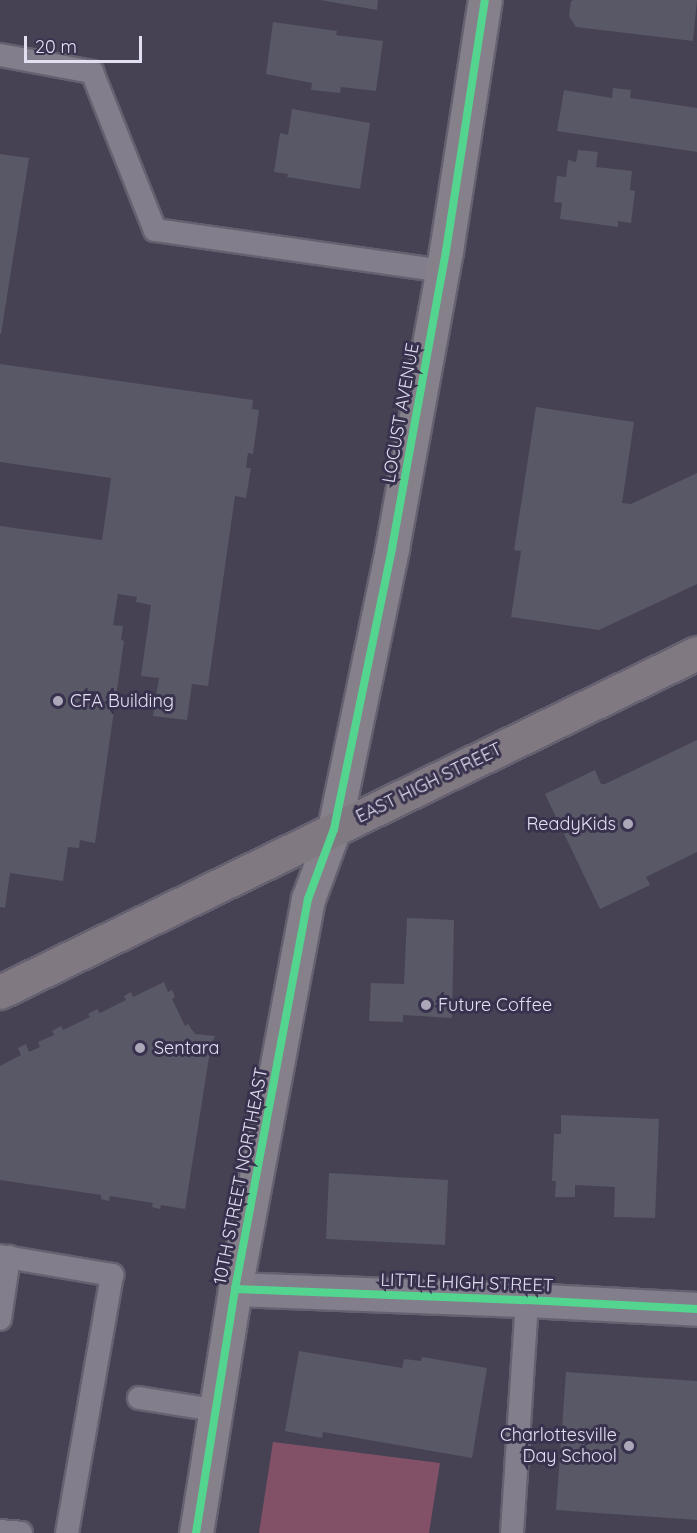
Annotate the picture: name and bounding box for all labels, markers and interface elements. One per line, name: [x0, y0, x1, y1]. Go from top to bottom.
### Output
scale bar: [27, 24, 146, 62]
text: 20 m: [35, 35, 77, 58]
street label: LOCUST AVENUE: [378, 341, 424, 485]
place label: CFA Building: [70, 690, 174, 712]
marker: CFA Building: [51, 694, 65, 708]
street label: EAST HIGH STREET: [352, 738, 506, 828]
place label: ReadyKids: [526, 813, 616, 835]
marker: ReadyKids: [621, 817, 635, 831]
place label: Future Coffee: [438, 994, 552, 1016]
marker: Future Coffee: [419, 998, 433, 1012]
place label: Sentara: [154, 1037, 219, 1059]
marker: Sentara: [131, 1039, 149, 1057]
street label: 10TH STREET NORTHEAST: [209, 1066, 273, 1286]
street label: LITTLE HIGH STREET: [380, 1269, 554, 1297]
place label: Charlottesville Day School: [500, 1425, 617, 1468]
marker: Charlottesville Day School: [622, 1439, 636, 1453]

